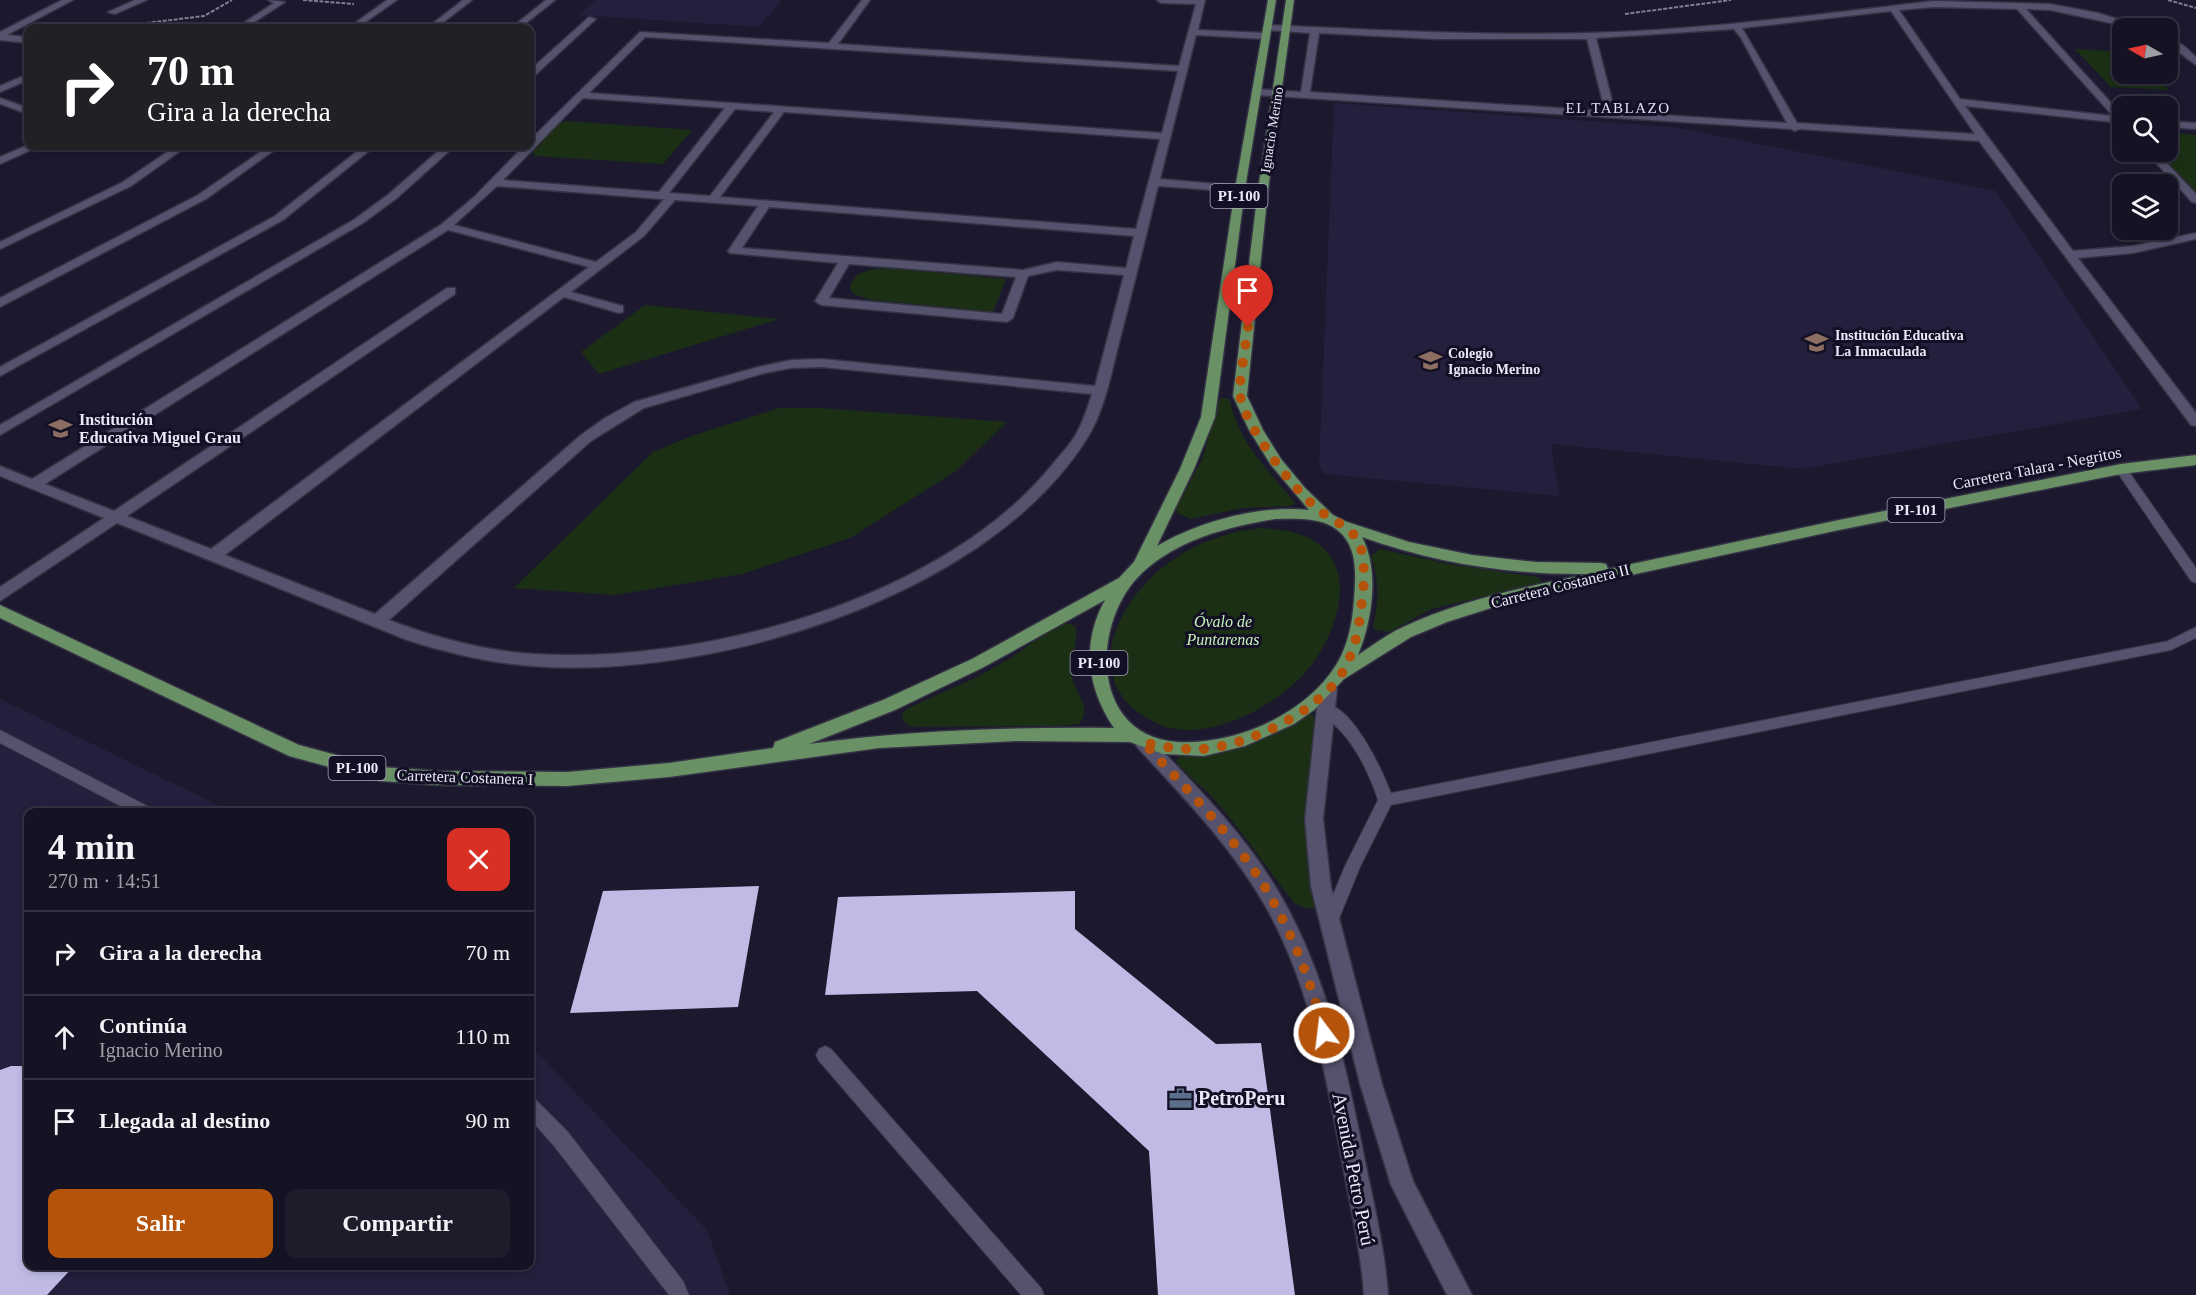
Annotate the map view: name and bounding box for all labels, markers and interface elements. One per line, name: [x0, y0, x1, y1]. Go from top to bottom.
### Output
north arrow: [2112, 18, 2178, 84]
map controls: [2112, 18, 2178, 240]
icon: right: [48, 48, 126, 126]
text: 70 m: [147, 48, 235, 94]
street label: Ignacio Merino: [1258, 86, 1286, 174]
button: search: [2112, 96, 2178, 162]
text: Gira a la derecha: [147, 97, 331, 127]
district label: EL TABLAZO: [1565, 100, 1671, 116]
button: layers: [2112, 174, 2178, 240]
road number: PI-100: [1210, 184, 1268, 208]
pin: [1222, 265, 1273, 327]
icon: arrive: [1231, 274, 1264, 307]
place label: Institución Educativa La Inmaculada: [1835, 328, 1964, 359]
school or university icon: Institución Educativa La Inmaculada: [1804, 330, 1830, 356]
place label: Colegio Ignacio Merino: [1448, 346, 1540, 377]
school or university icon: Colegio Ignacio Merino: [1417, 348, 1443, 374]
place label: Institución Educativa Miguel Grau: [79, 411, 241, 447]
school or university icon: Institución Educativa Miguel Grau: [48, 415, 74, 441]
street label: Carretera Talara - Negritos: [1951, 443, 2123, 494]
road number: PI-101: [1888, 498, 1944, 522]
street label: Carretera Costanera II: [1489, 561, 1631, 611]
park label: Óvalo de Puntarenas: [1185, 612, 1260, 648]
road number: PI-100: [1070, 651, 1128, 675]
road number: PI-100: [328, 756, 386, 780]
street label: Carretera Costanera I: [396, 766, 534, 788]
text: 4 min: [48, 827, 135, 867]
button: close: [447, 828, 510, 891]
text: 270 m · 14:51: [48, 870, 161, 892]
icon: right: [48, 937, 81, 970]
text: Gira a la derecha: [99, 940, 262, 965]
text: 70 m: [465, 940, 510, 965]
position arrow: [1292, 1001, 1356, 1065]
text: Continúa: [99, 1013, 187, 1038]
icon: ahead: [48, 1021, 81, 1054]
text: 110 m: [455, 1024, 510, 1049]
text: Ignacio Merino: [99, 1039, 223, 1061]
office icon: PetroPeru: [1167, 1085, 1193, 1111]
place label: PetroPeru: [1198, 1087, 1285, 1109]
street label: Avenida Petro Perú: [1328, 1091, 1380, 1247]
icon: arrive: [48, 1105, 81, 1138]
text: Llegada al destino: [99, 1108, 270, 1133]
text: 90 m: [465, 1108, 510, 1133]
button: Salir: [48, 1189, 273, 1258]
button: Compartir: [285, 1189, 510, 1258]

